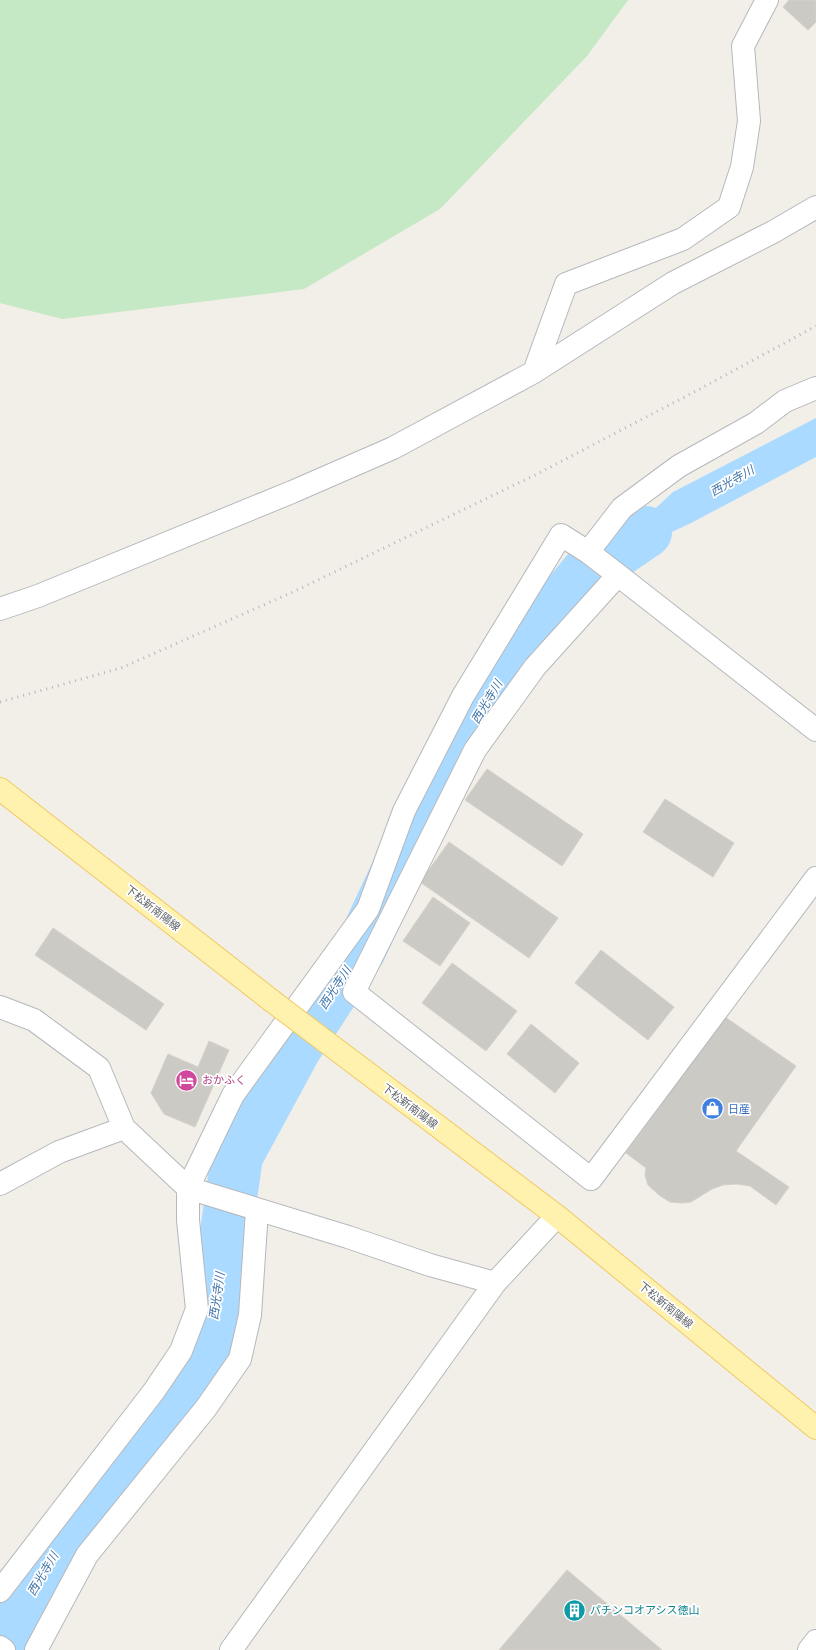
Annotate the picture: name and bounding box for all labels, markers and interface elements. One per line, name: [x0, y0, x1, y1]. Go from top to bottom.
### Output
water label: 西光寺川: [707, 461, 759, 500]
water label: 西光寺川: [468, 676, 507, 727]
street label: 下松新南陽線: [123, 882, 183, 934]
water label: 西光寺川: [315, 962, 356, 1012]
hotel icon: おかふく: [173, 1067, 199, 1093]
place label: おかふく: [202, 1073, 246, 1087]
street label: 下松新南陽線: [379, 1081, 441, 1131]
shop icon: 日産: [699, 1096, 725, 1122]
place label: 日産: [728, 1102, 750, 1116]
water label: 西光寺川: [206, 1269, 229, 1321]
street label: 下松新南陽線: [636, 1279, 696, 1331]
water label: 西光寺川: [24, 1548, 63, 1599]
building icon: パチンコオアシス徳山: [561, 1597, 587, 1623]
place label: パチンコオアシス徳山: [590, 1603, 700, 1617]

